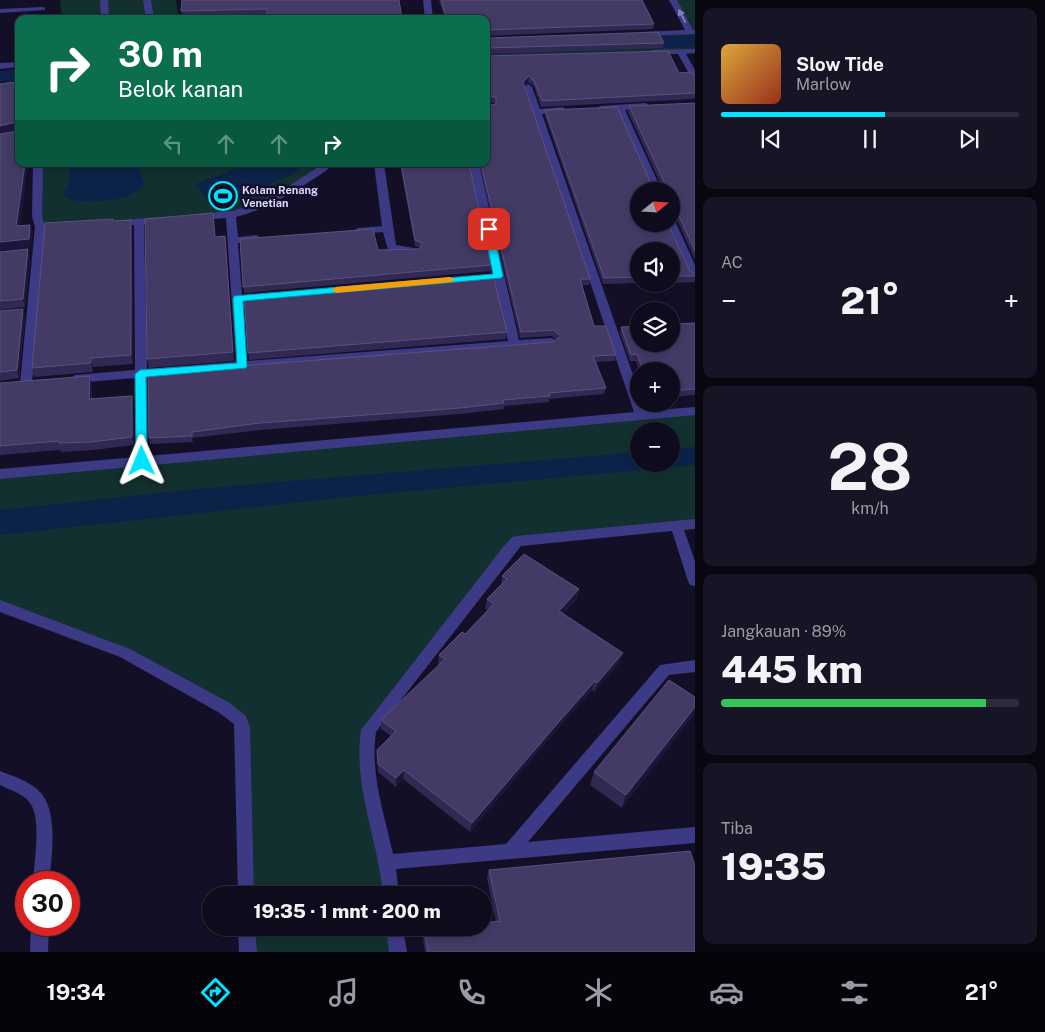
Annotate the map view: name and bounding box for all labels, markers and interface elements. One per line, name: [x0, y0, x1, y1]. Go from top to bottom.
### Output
one-way arrow: [678, 9, 686, 23]
text: 30 m: [118, 34, 203, 75]
icon: right: [35, 35, 100, 100]
text: Slow Tide: [796, 53, 884, 75]
text: Marlow: [796, 75, 851, 94]
text: Belok kanan: [118, 76, 243, 102]
icon: previous: [757, 125, 785, 153]
icon: pause: [856, 125, 884, 153]
icon: next: [955, 125, 983, 153]
icon: left: [159, 130, 187, 158]
icon: ahead: [212, 130, 240, 158]
icon: ahead: [265, 130, 293, 158]
icon: right: [318, 130, 346, 158]
sports icon: Kolam Renang Venetian: [208, 181, 238, 211]
north arrow: [630, 182, 680, 232]
map controls: [630, 182, 680, 472]
place label: Kolam Renang Venetian: [242, 184, 318, 209]
pin: [468, 208, 510, 250]
icon: arrive: [475, 215, 503, 243]
button: sound: [630, 242, 680, 292]
text: AC: [721, 253, 743, 272]
text: 21°: [840, 278, 900, 323]
text: −: [721, 284, 737, 317]
text: +: [1003, 284, 1019, 317]
button: layers: [630, 302, 680, 352]
button: +: [630, 362, 680, 412]
button: −: [630, 422, 680, 472]
text: 28: [828, 428, 912, 505]
position arrow: [115, 434, 167, 486]
text: km/h: [851, 499, 889, 518]
text: Jangkauan · 89%: [721, 622, 846, 641]
text: 445 km: [721, 647, 863, 692]
text: Tiba: [721, 819, 753, 838]
text: 19:35: [721, 844, 826, 889]
speed limit sign: 30: [15, 871, 80, 936]
text: 19:35 · 1 mnt · 200 m: [253, 900, 441, 922]
icon: directions: [198, 975, 233, 1010]
icon: music: [326, 975, 361, 1010]
icon: phone: [454, 975, 489, 1010]
icon: climate: [581, 975, 616, 1010]
icon: car: [709, 975, 744, 1010]
icon: filters: [837, 975, 872, 1010]
text: 19:34: [46, 979, 105, 1005]
text: 21°: [965, 979, 999, 1005]

